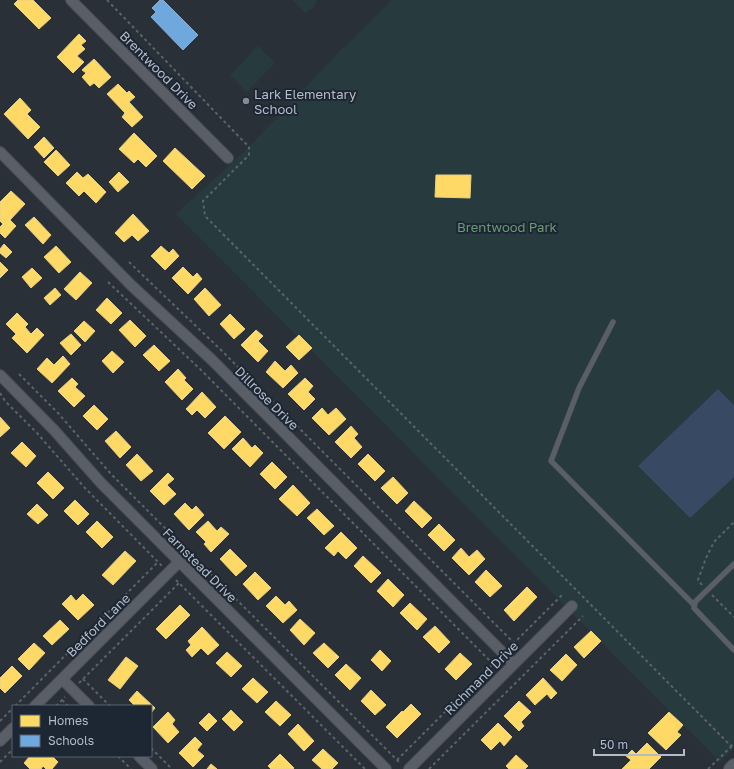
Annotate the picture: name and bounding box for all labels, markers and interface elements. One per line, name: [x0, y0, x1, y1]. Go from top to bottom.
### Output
street label: Brentwood Drive: [117, 28, 201, 112]
place label: Lark Elementary School: [254, 86, 357, 117]
marker: Lark Elementary School: [241, 96, 251, 106]
park label: Brentwood Park: [457, 219, 558, 235]
street label: Dillrose Drive: [232, 363, 302, 433]
street label: Farnstead Drive: [160, 525, 240, 605]
street label: Bedford Lane: [63, 590, 133, 660]
street label: Richmand Drive: [441, 638, 521, 718]
legend: [12, 705, 152, 757]
text: Homes: [48, 713, 88, 728]
scale bar: [594, 731, 684, 757]
text: Schools: [48, 733, 94, 748]
text: 50 m: [600, 737, 628, 752]

